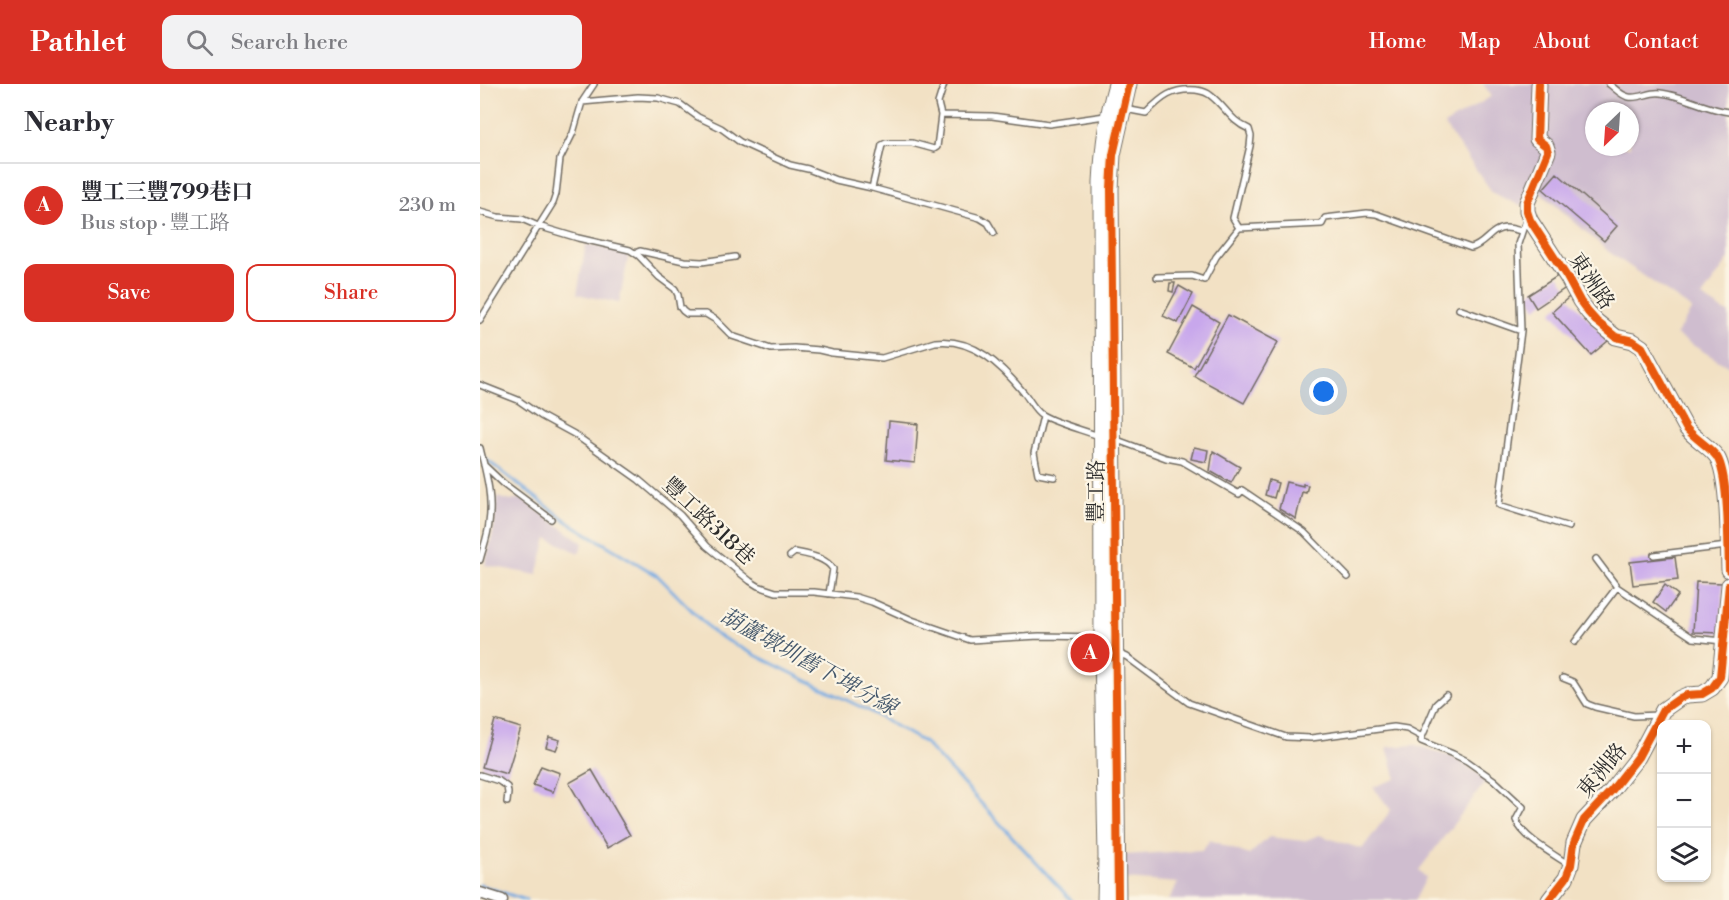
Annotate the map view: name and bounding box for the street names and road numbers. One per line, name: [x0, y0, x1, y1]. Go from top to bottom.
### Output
street label: 東洲路: [1563, 248, 1620, 315]
street label: 豐工路: [1084, 460, 1110, 523]
street label: 豐工路318巷: [657, 472, 760, 571]
street label: 東洲路: [1573, 738, 1633, 803]

